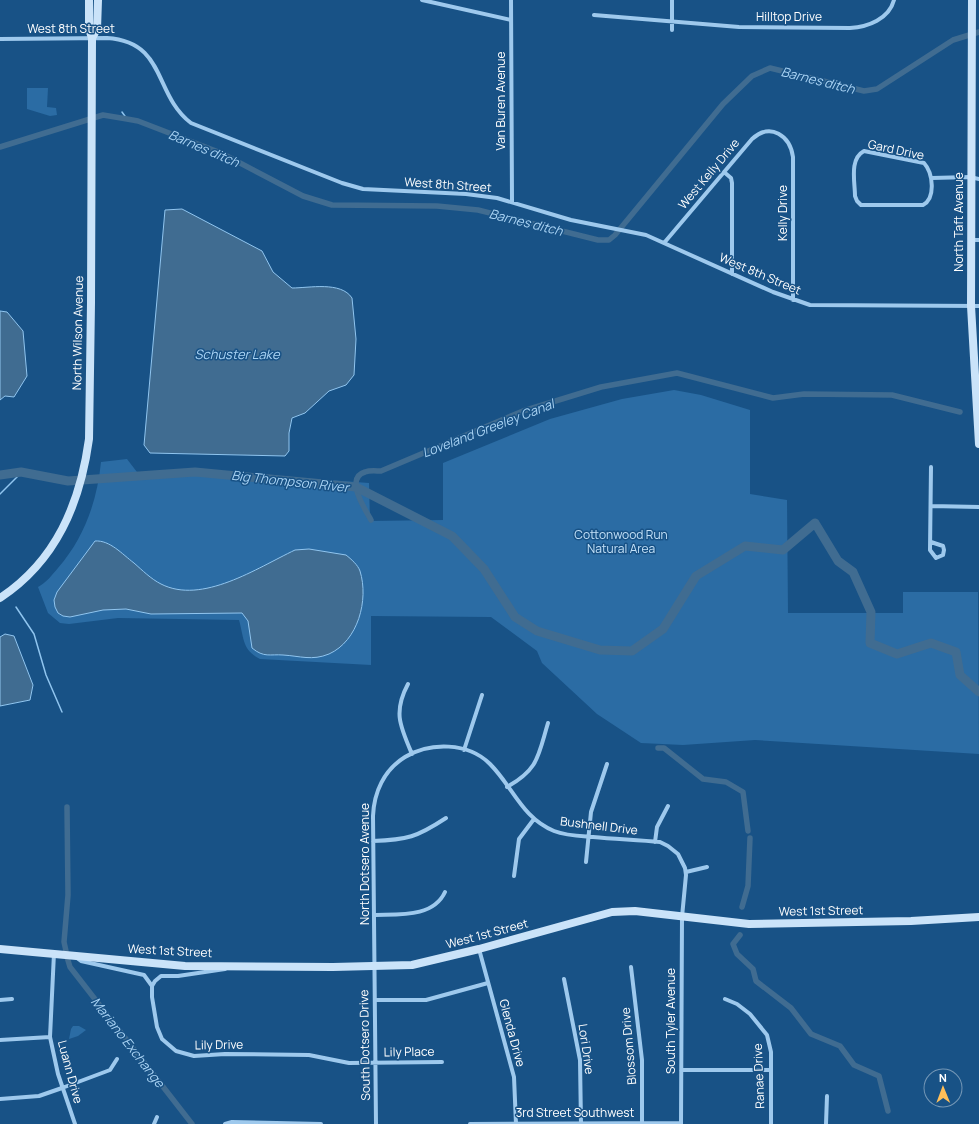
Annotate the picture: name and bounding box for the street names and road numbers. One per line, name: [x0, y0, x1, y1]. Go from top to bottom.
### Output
street label: Hilltop Drive: [756, 8, 822, 25]
street label: West 8th Street: [27, 20, 115, 37]
street label: Van Buren Avenue: [492, 51, 509, 151]
street label: West Kelly Drive: [674, 135, 743, 212]
street label: Gard Drive: [867, 135, 926, 164]
street label: North Taft Avenue: [950, 172, 967, 272]
street label: West 8th Street: [404, 173, 492, 196]
street label: Kelly Drive: [774, 185, 791, 241]
street label: West 8th Street: [717, 249, 804, 299]
street label: North Wilson Avenue: [68, 276, 87, 390]
street label: North Dotsero Avenue: [356, 803, 373, 925]
street label: Bushnell Drive: [559, 812, 639, 839]
street label: West 1st Street: [779, 901, 864, 920]
street label: West 1st Street: [444, 914, 530, 953]
street label: West 1st Street: [127, 940, 213, 961]
street label: South Tyler Avenue: [662, 968, 679, 1074]
street label: South Dotsero Drive: [355, 989, 374, 1101]
street label: Glenda Drive: [495, 997, 530, 1069]
street label: Blossom Drive: [617, 1007, 640, 1085]
street label: Lori Drive: [575, 1023, 598, 1075]
street label: Lily Drive: [195, 1036, 243, 1053]
street label: Luann Drive: [54, 1038, 87, 1105]
street label: Lily Place: [384, 1043, 434, 1060]
street label: Ranae Drive: [749, 1043, 768, 1109]
street label: 3rd Street Southwest: [516, 1104, 635, 1121]

